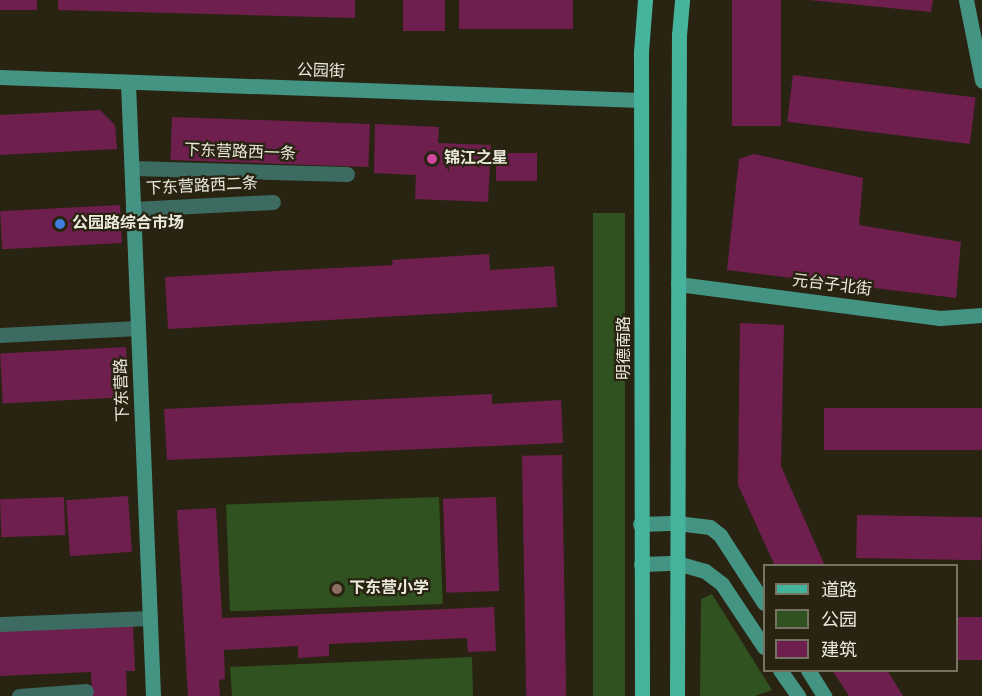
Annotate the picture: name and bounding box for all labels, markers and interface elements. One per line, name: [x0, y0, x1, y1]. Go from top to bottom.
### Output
street label: 公园街: [297, 62, 345, 82]
street label: 下东营路西一条: [184, 141, 296, 165]
place label: 锦江之星: [444, 149, 508, 169]
marker: 锦江之星: [425, 152, 439, 166]
street label: 下东营路西二条: [146, 174, 258, 200]
place label: 公园路综合市场: [72, 214, 184, 234]
marker: 公园路综合市场: [53, 217, 67, 231]
street label: 元台子北街: [791, 272, 873, 300]
street label: 明德南路: [615, 316, 635, 380]
street label: 下东营路: [112, 358, 134, 422]
legend: [763, 564, 958, 672]
place label: 下东营小学: [349, 579, 429, 599]
text: 道路: [821, 580, 857, 603]
marker: 下东营小学: [330, 582, 344, 596]
text: 公园: [821, 610, 857, 633]
text: 建筑: [821, 640, 857, 663]

